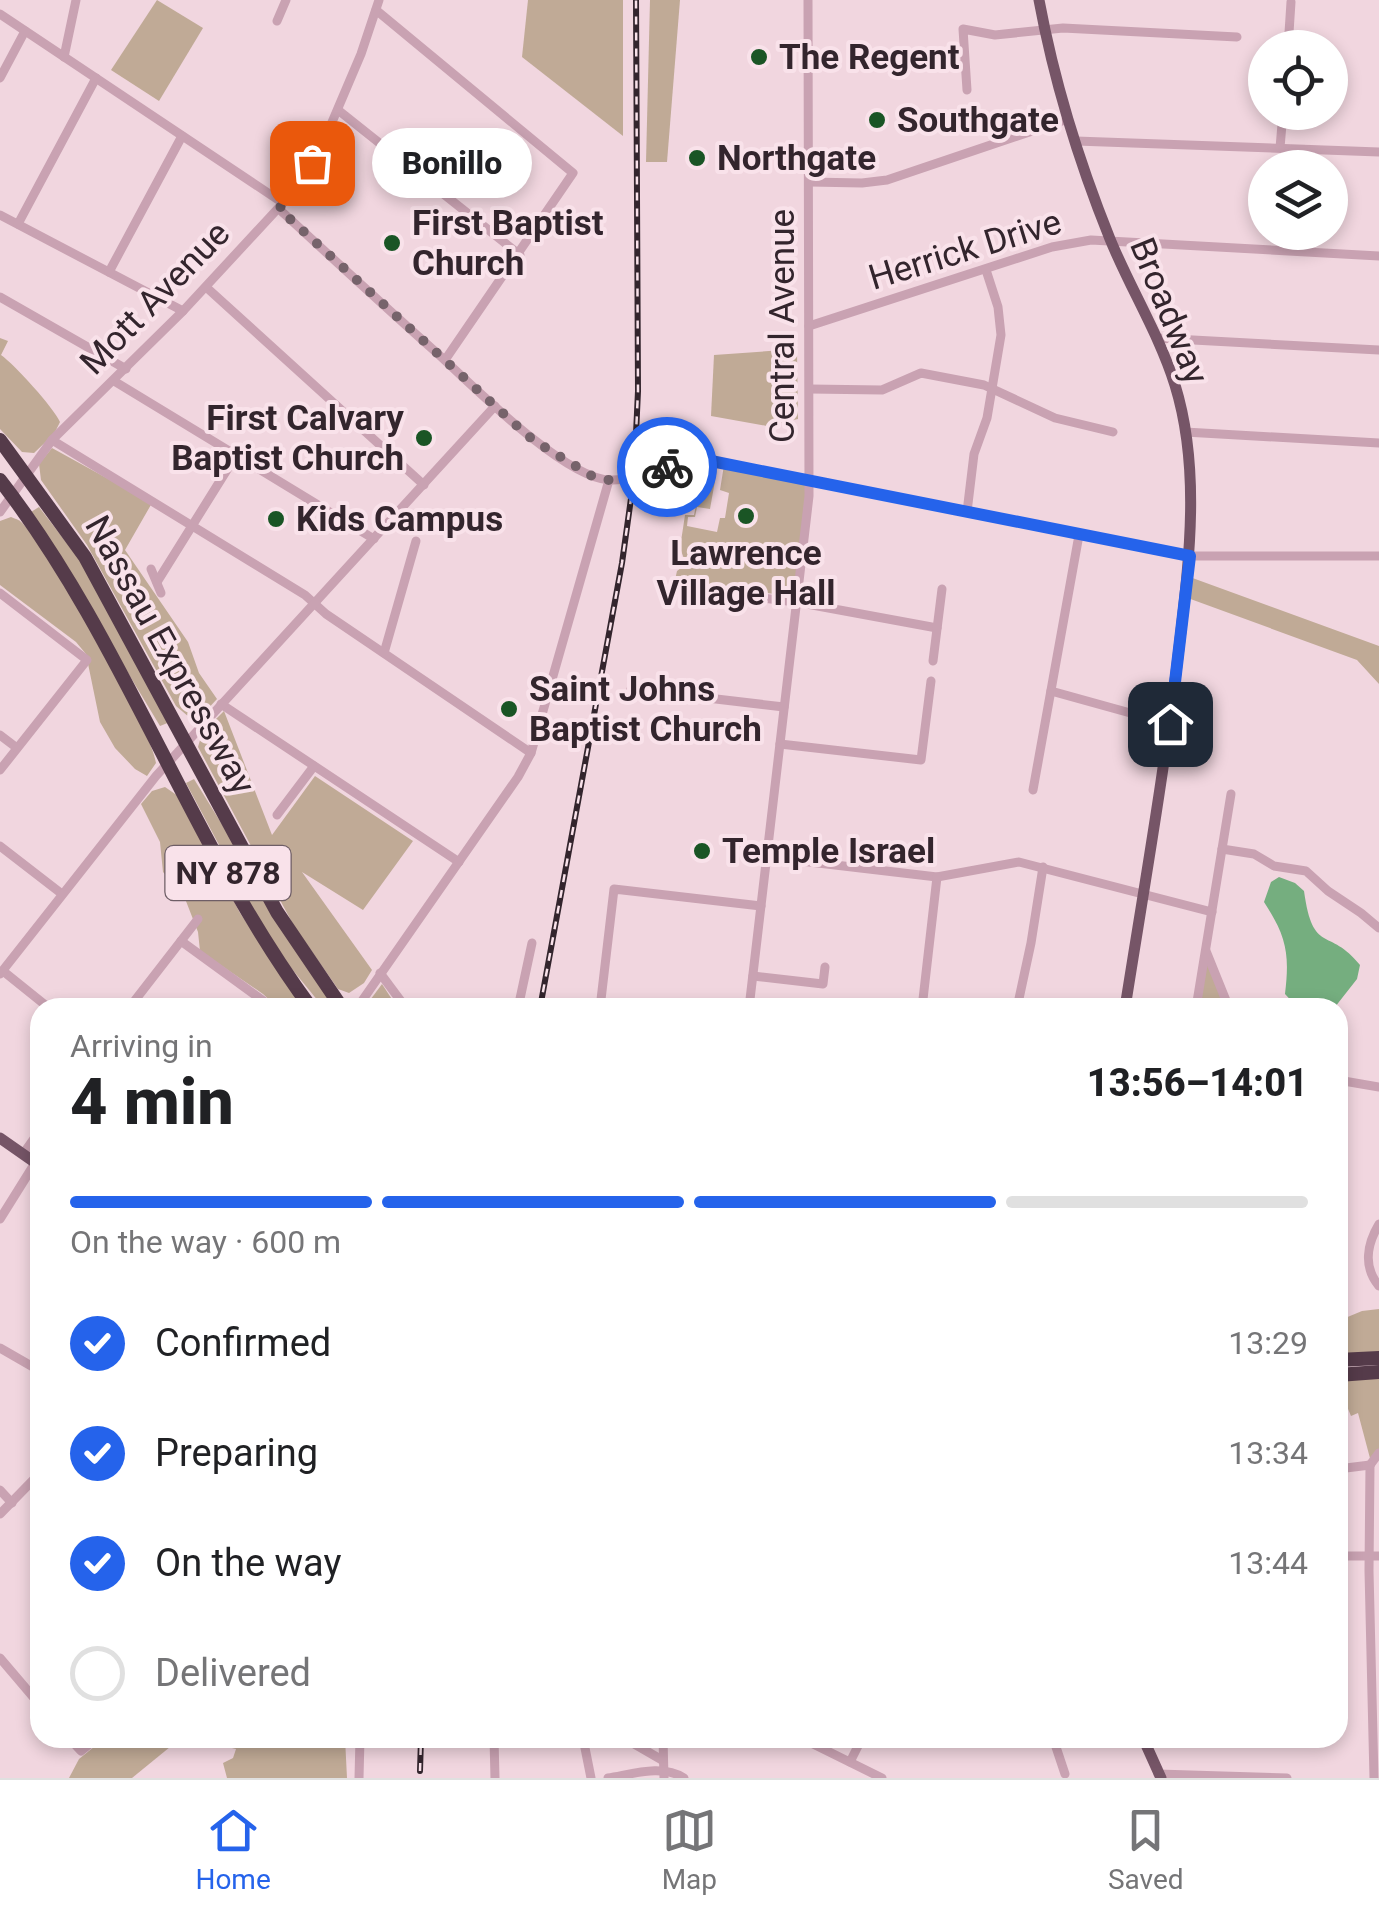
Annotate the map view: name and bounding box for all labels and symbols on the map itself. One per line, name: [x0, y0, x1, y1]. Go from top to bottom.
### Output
place label: The Regent: [779, 37, 960, 78]
marker: The Regent: [748, 46, 770, 68]
place label: Southgate: [897, 100, 1059, 141]
marker: Southgate: [866, 109, 888, 131]
pin: [270, 121, 355, 206]
callout: Bonillo: [372, 128, 532, 198]
place label: Northgate: [717, 138, 876, 179]
marker: Northgate: [686, 147, 708, 169]
street label: Herrick Drive: [864, 201, 1066, 299]
place label: First Baptist Church: [412, 203, 604, 284]
street label: Central Avenue: [762, 209, 803, 443]
street label: Mott Avenue: [72, 213, 238, 383]
marker: First Baptist Church: [381, 232, 403, 254]
street label: Broadway: [1121, 232, 1217, 390]
place label: First Calvary Baptist Church: [171, 398, 404, 479]
courier: [617, 417, 717, 517]
marker: First Calvary Baptist Church: [413, 427, 435, 449]
place label: Kids Campus: [296, 499, 503, 540]
marker: Lawrence Village Hall: [735, 505, 757, 527]
marker: Kids Campus: [265, 508, 287, 530]
street label: Nassau Expressway: [76, 509, 264, 802]
place label: Lawrence Village Hall: [657, 533, 835, 614]
place label: Saint Johns Baptist Church: [529, 669, 762, 750]
pin: [1128, 682, 1213, 767]
marker: Saint Johns Baptist Church: [498, 698, 520, 720]
place label: Temple Israel: [722, 831, 935, 872]
marker: Temple Israel: [691, 840, 713, 862]
road number: NY 878: [166, 846, 290, 900]

